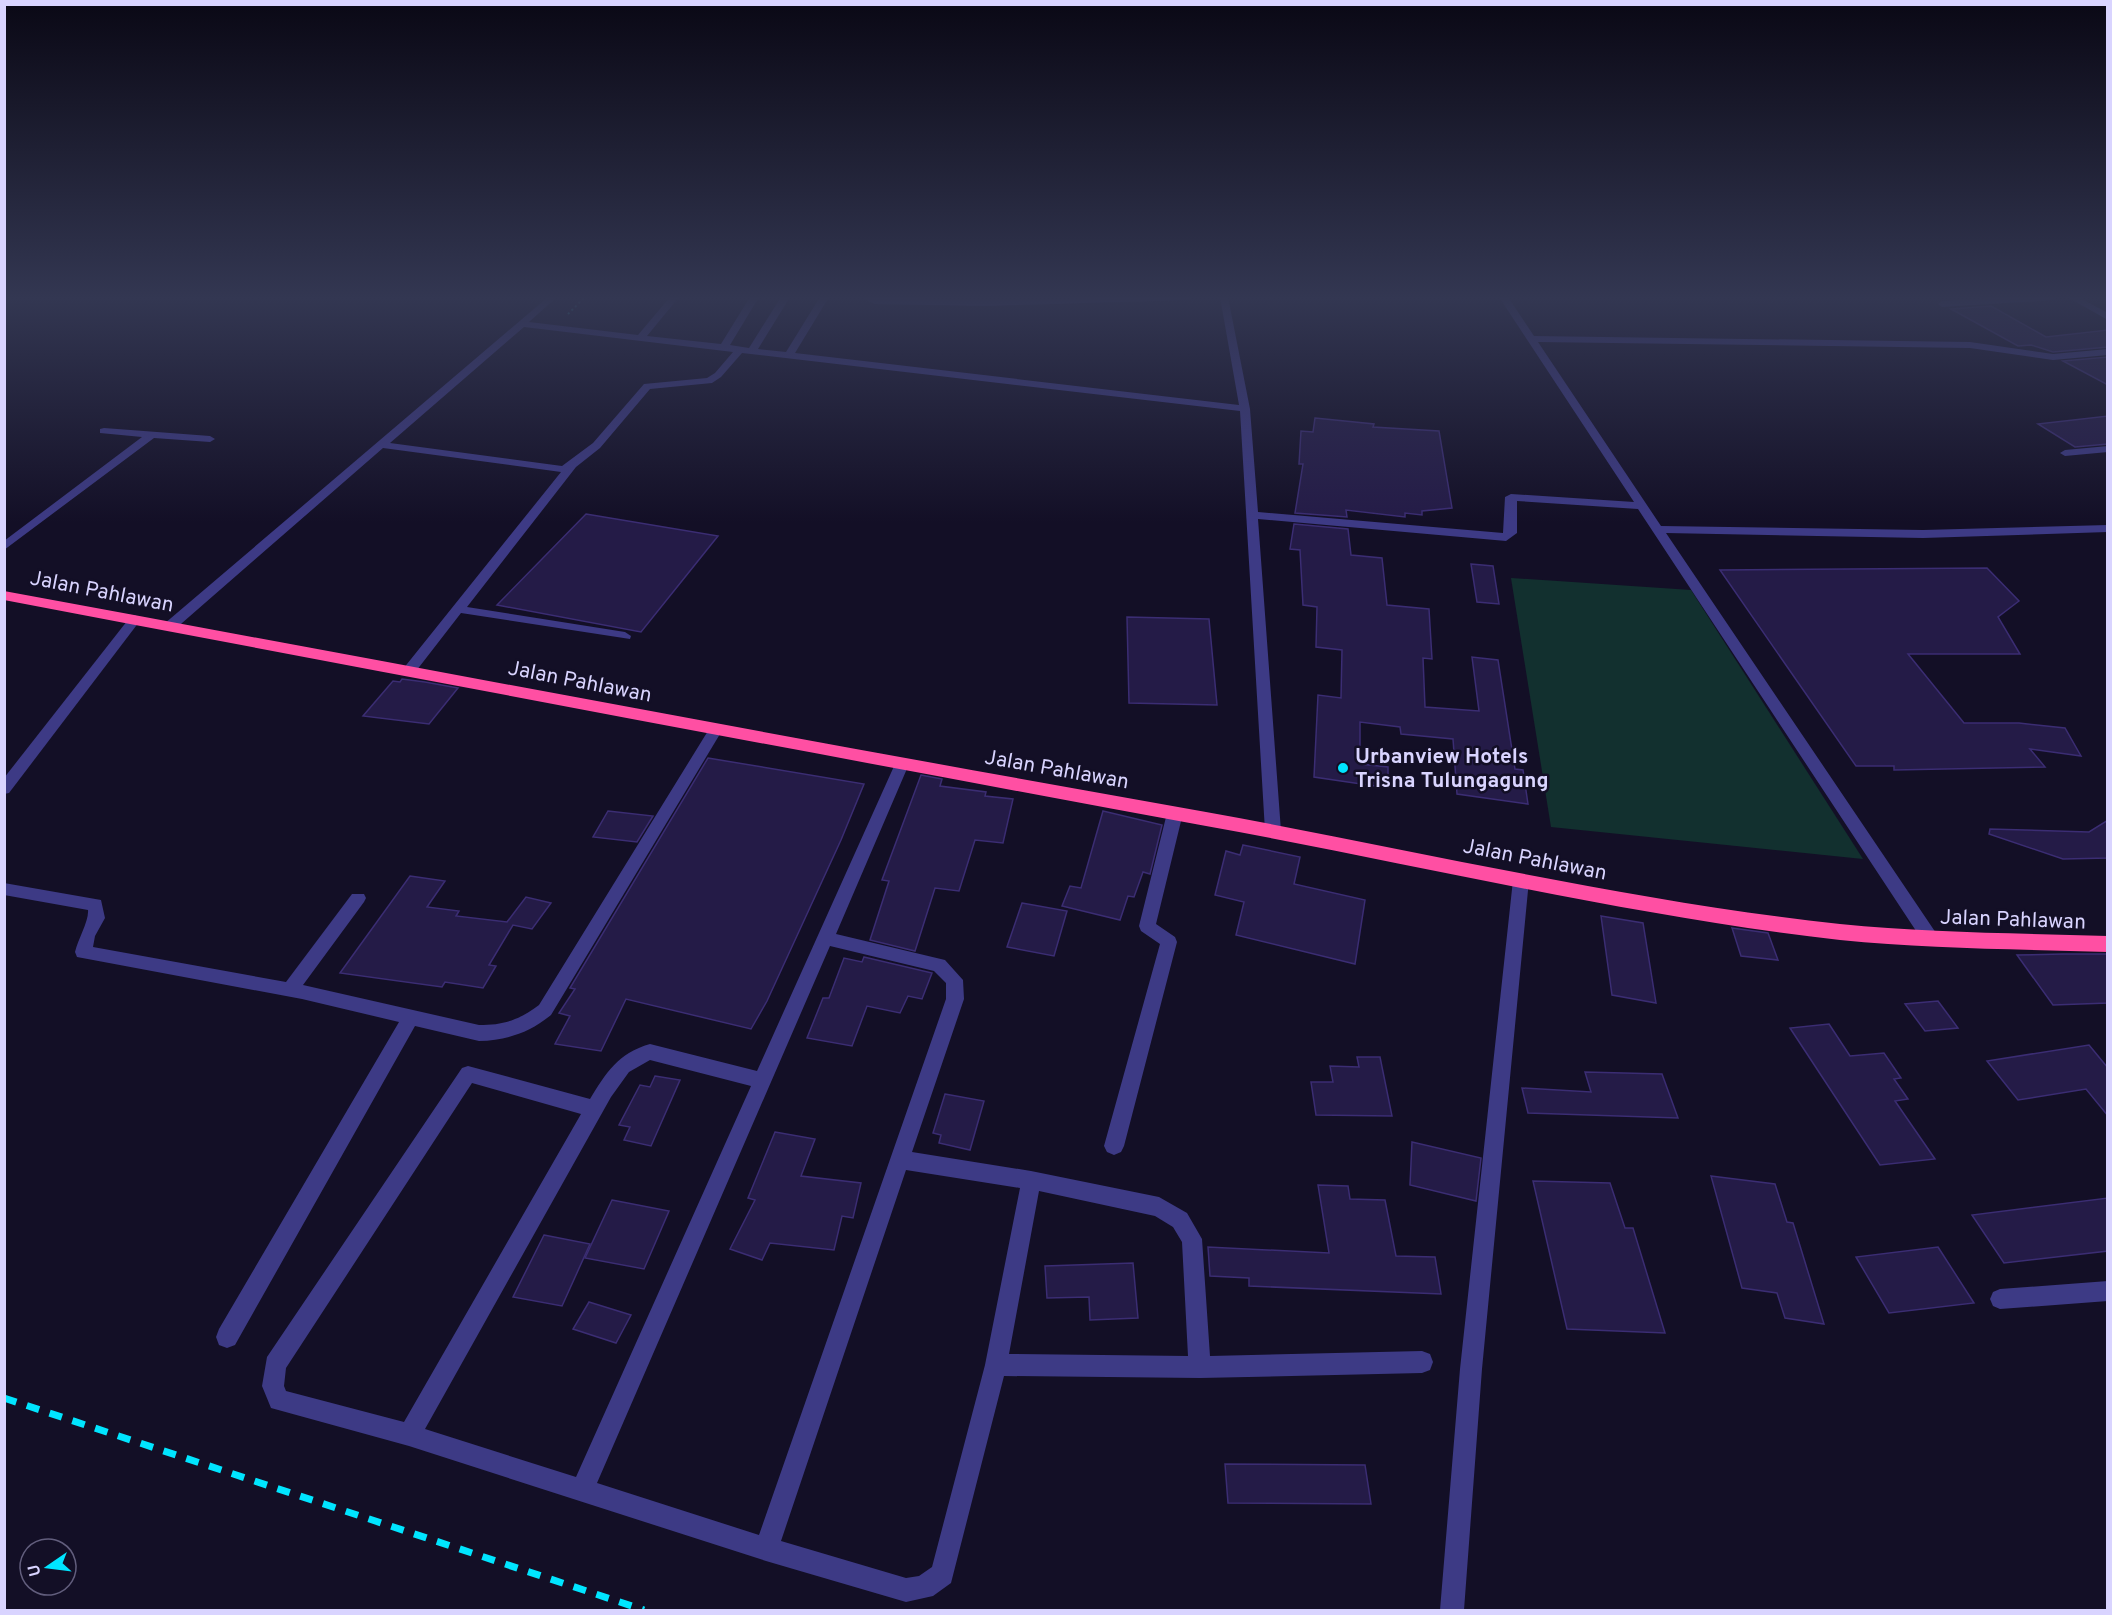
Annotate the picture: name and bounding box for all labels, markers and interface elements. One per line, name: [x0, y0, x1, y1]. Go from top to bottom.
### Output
street label: Jalan Pahlawan: [27, 565, 176, 620]
street label: Jalan Pahlawan: [505, 655, 654, 710]
place label: Urbanview Hotels Trisna Tulungagung: [1355, 744, 1549, 795]
street label: Jalan Pahlawan: [982, 745, 1131, 796]
marker: Urbanview Hotels Trisna Tulungagung: [1336, 761, 1350, 775]
street label: Jalan Pahlawan: [1460, 833, 1609, 888]
street label: Jalan Pahlawan: [1939, 904, 2086, 937]
north arrow: [18, 1537, 78, 1597]
text: U: [24, 1562, 46, 1578]

